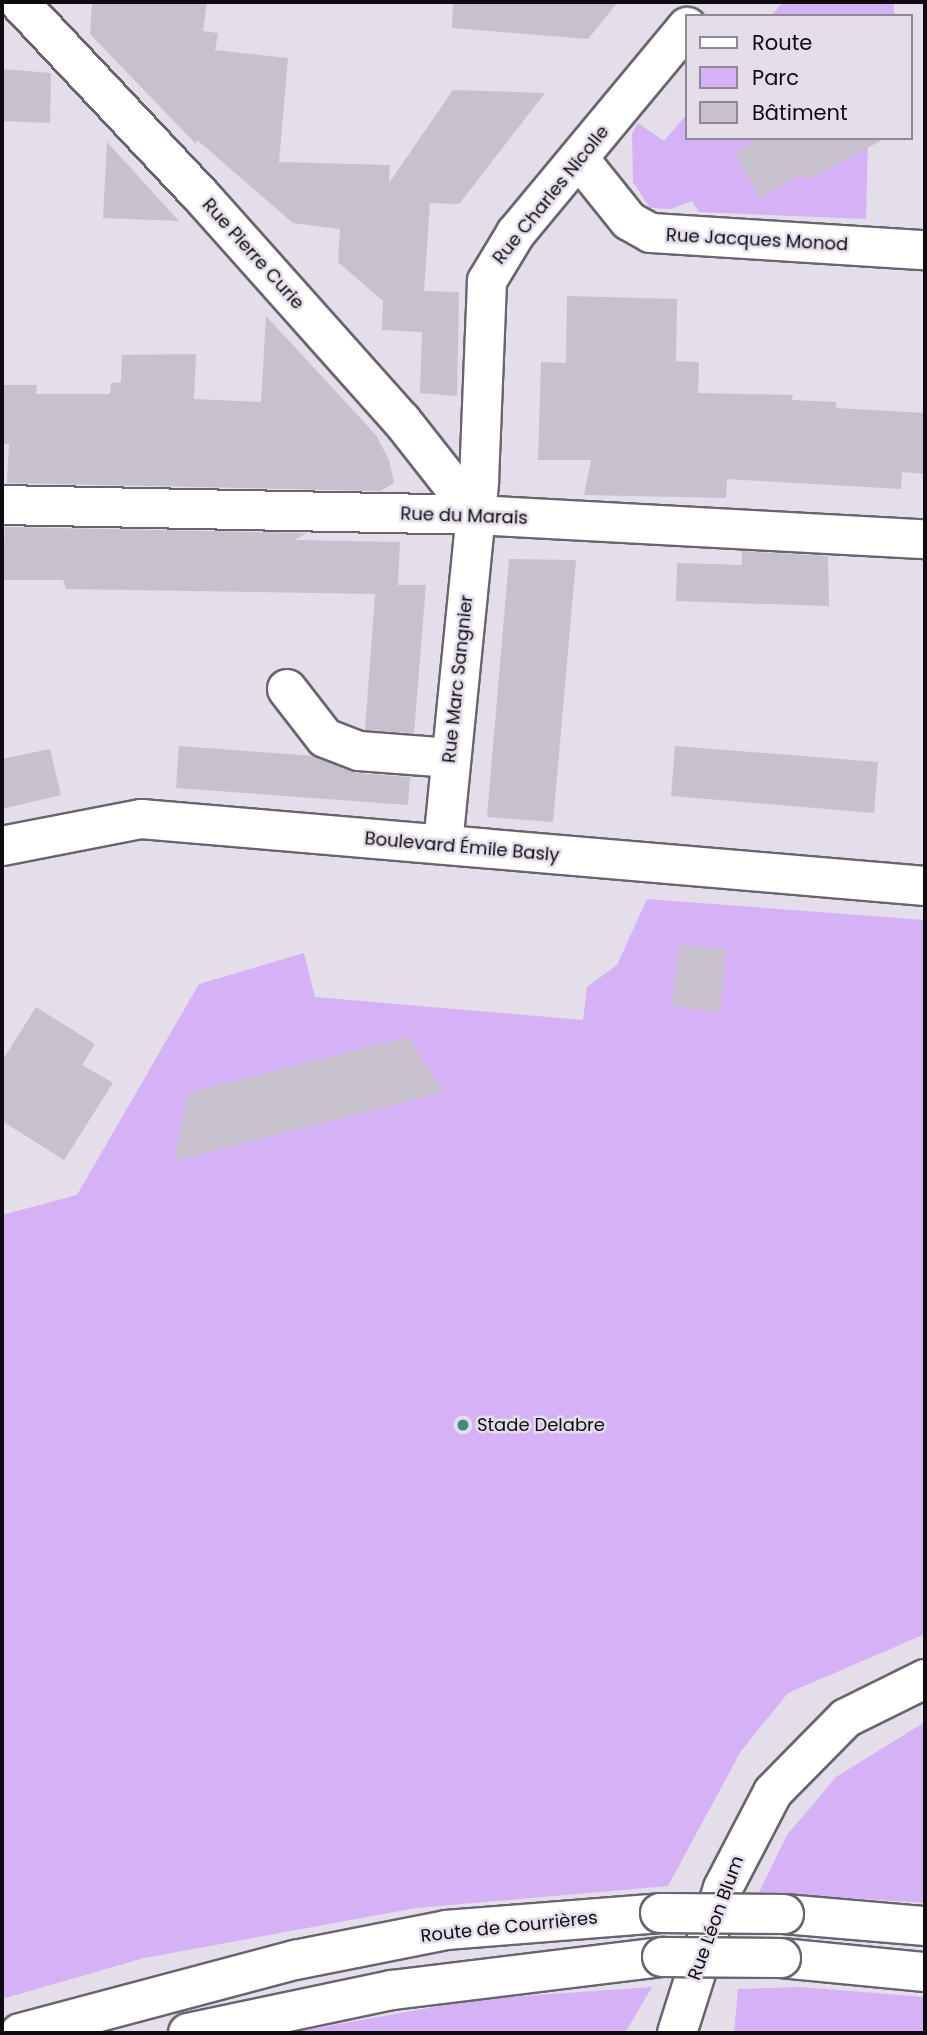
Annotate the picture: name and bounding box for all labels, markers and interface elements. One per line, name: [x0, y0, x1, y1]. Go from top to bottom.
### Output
legend: [685, 14, 913, 140]
text: Route: [752, 28, 812, 57]
text: Parc: [752, 63, 799, 92]
text: Bâtiment: [752, 98, 848, 127]
street label: Rue Charles Nicolle: [488, 121, 614, 269]
street label: Rue Pierre Curie: [198, 194, 308, 314]
street label: Rue Jacques Monod: [665, 224, 849, 256]
street label: Rue du Marais: [400, 503, 528, 529]
street label: Rue Marc Sangnier: [438, 594, 478, 764]
street label: Boulevard Émile Basly: [364, 828, 560, 866]
place label: Stade Delabre: [477, 1414, 605, 1436]
marker: Stade Delabre: [455, 1417, 471, 1433]
street label: Rue Léon Blum: [683, 1853, 749, 1983]
street label: Route de Courrières: [419, 1907, 599, 1947]

